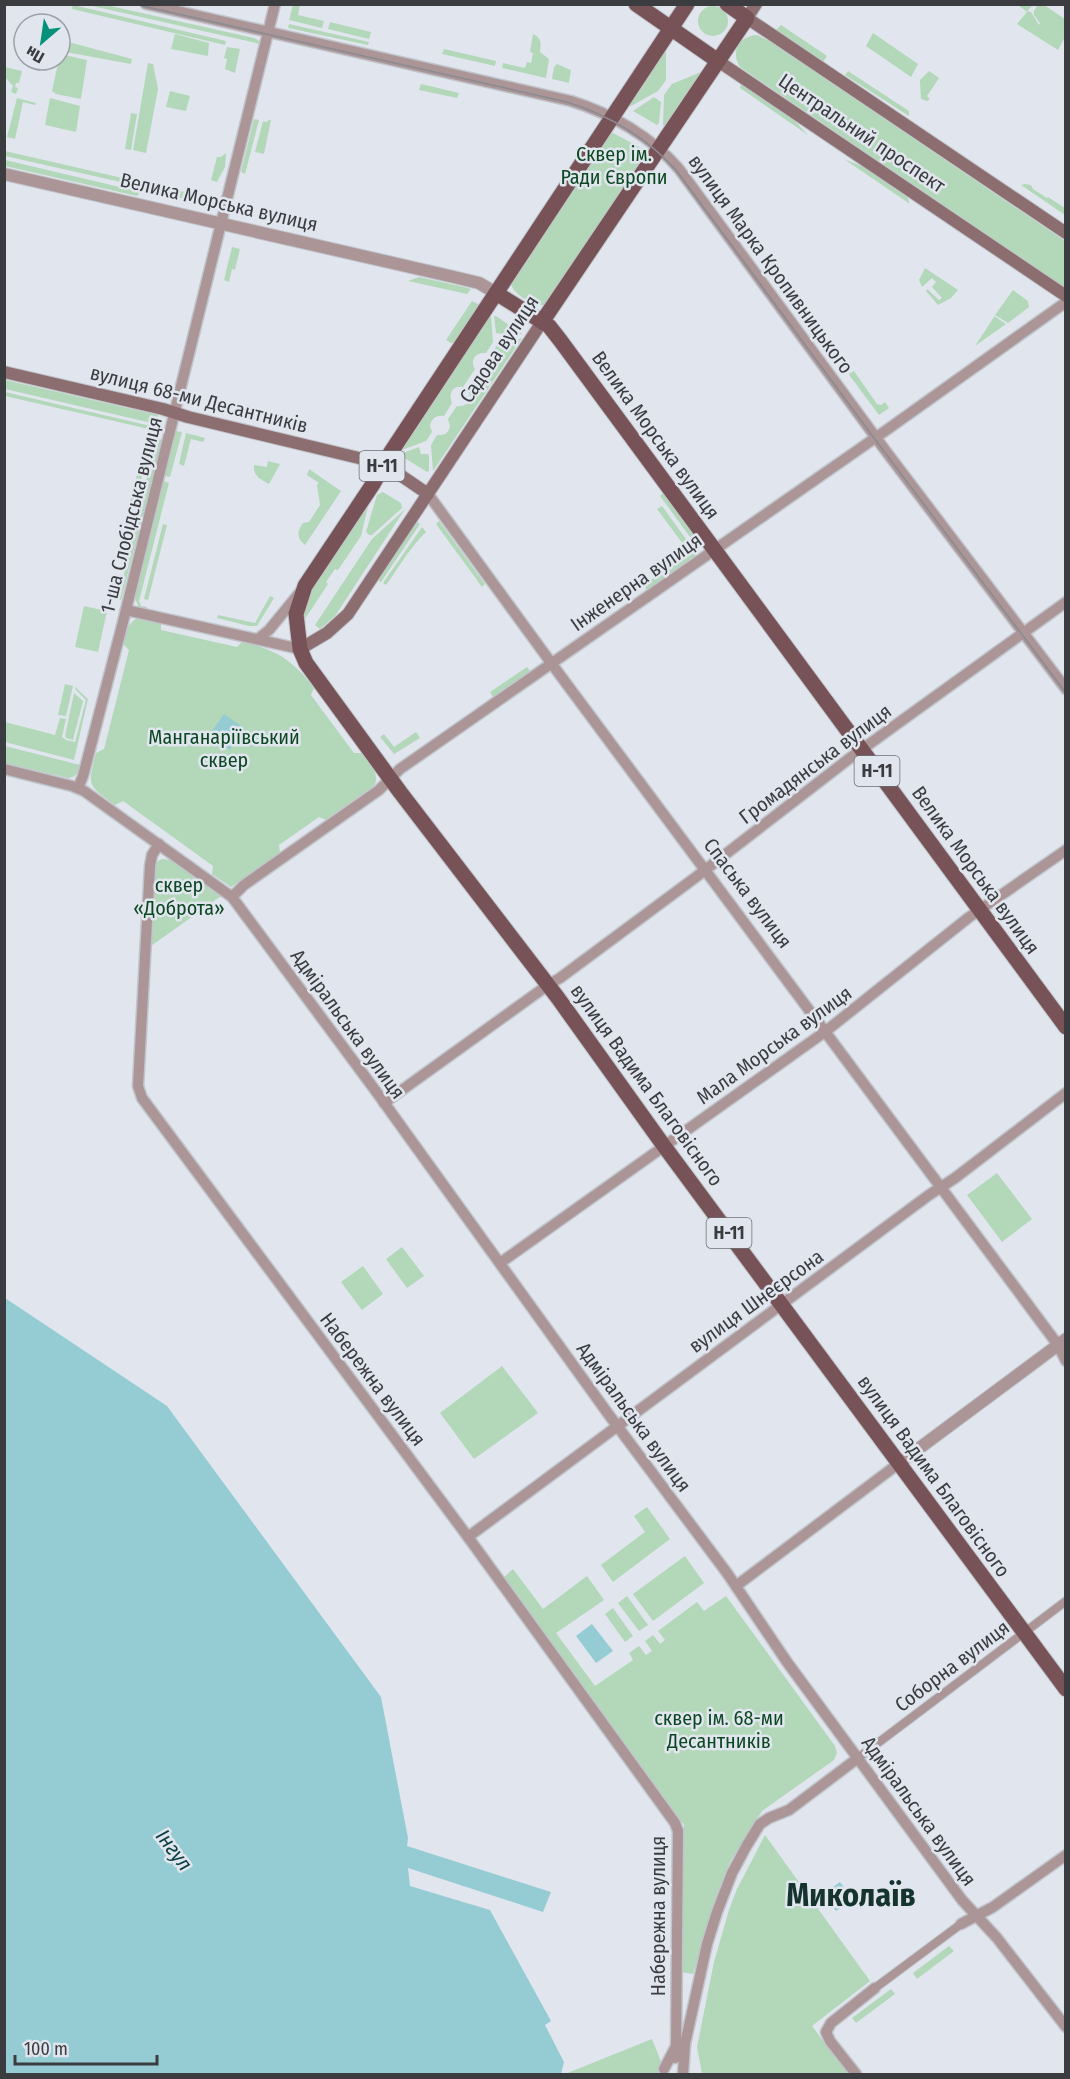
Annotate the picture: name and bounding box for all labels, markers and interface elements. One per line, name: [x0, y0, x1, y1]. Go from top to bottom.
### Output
north arrow: [12, 12, 72, 72]
text: Пн: [22, 42, 48, 67]
street label: Центральний проспект: [774, 68, 951, 198]
park label: Сквер ім. Ради Європи: [560, 142, 668, 189]
street label: вулиця Марка Кропивницького: [683, 150, 859, 378]
street label: Велика Морська вулиця: [118, 168, 320, 236]
street label: Садова вулиця: [454, 291, 544, 407]
street label: Велика Морська вулиця: [587, 346, 725, 524]
street label: вулиця 68-ми Десантників: [88, 360, 310, 438]
street label: 1-ша Слобідська вулиця: [95, 414, 167, 616]
road number: Н-11: [360, 451, 404, 481]
street label: Інженерна вулиця: [566, 528, 706, 636]
street label: Громадянська вулиця: [734, 699, 896, 829]
park label: Манганаріївський сквер: [148, 725, 300, 772]
road number: Н-11: [854, 756, 900, 786]
street label: Велика Морська вулиця: [907, 781, 1045, 959]
street label: Спаська вулиця: [699, 833, 797, 953]
park label: сквер «Доброта»: [133, 873, 225, 920]
street label: Адміральська вулиця: [286, 945, 410, 1103]
street label: вулиця Вадима Благовісного: [566, 979, 728, 1191]
street label: Мала Морська вулиця: [692, 981, 856, 1109]
road number: Н-11: [706, 1218, 752, 1248]
street label: вулиця Шнеєрсона: [684, 1244, 828, 1358]
street label: Набережна вулиця: [315, 1308, 431, 1450]
street label: Адміральська вулиця: [572, 1338, 696, 1496]
street label: вулиця Вадима Благовісного: [853, 1370, 1015, 1582]
street label: Соборна вулиця: [890, 1615, 1014, 1717]
park label: сквер ім. 68-ми Десантників: [654, 1706, 784, 1753]
street label: Адміральська вулиця: [857, 1732, 981, 1890]
water label: Інгул: [150, 1824, 198, 1876]
street label: Набережна вулиця: [646, 1836, 670, 1996]
district label: Миколаїв: [786, 1876, 916, 1914]
scale bar: [15, 2028, 158, 2066]
text: 100 m: [24, 2038, 68, 2060]

